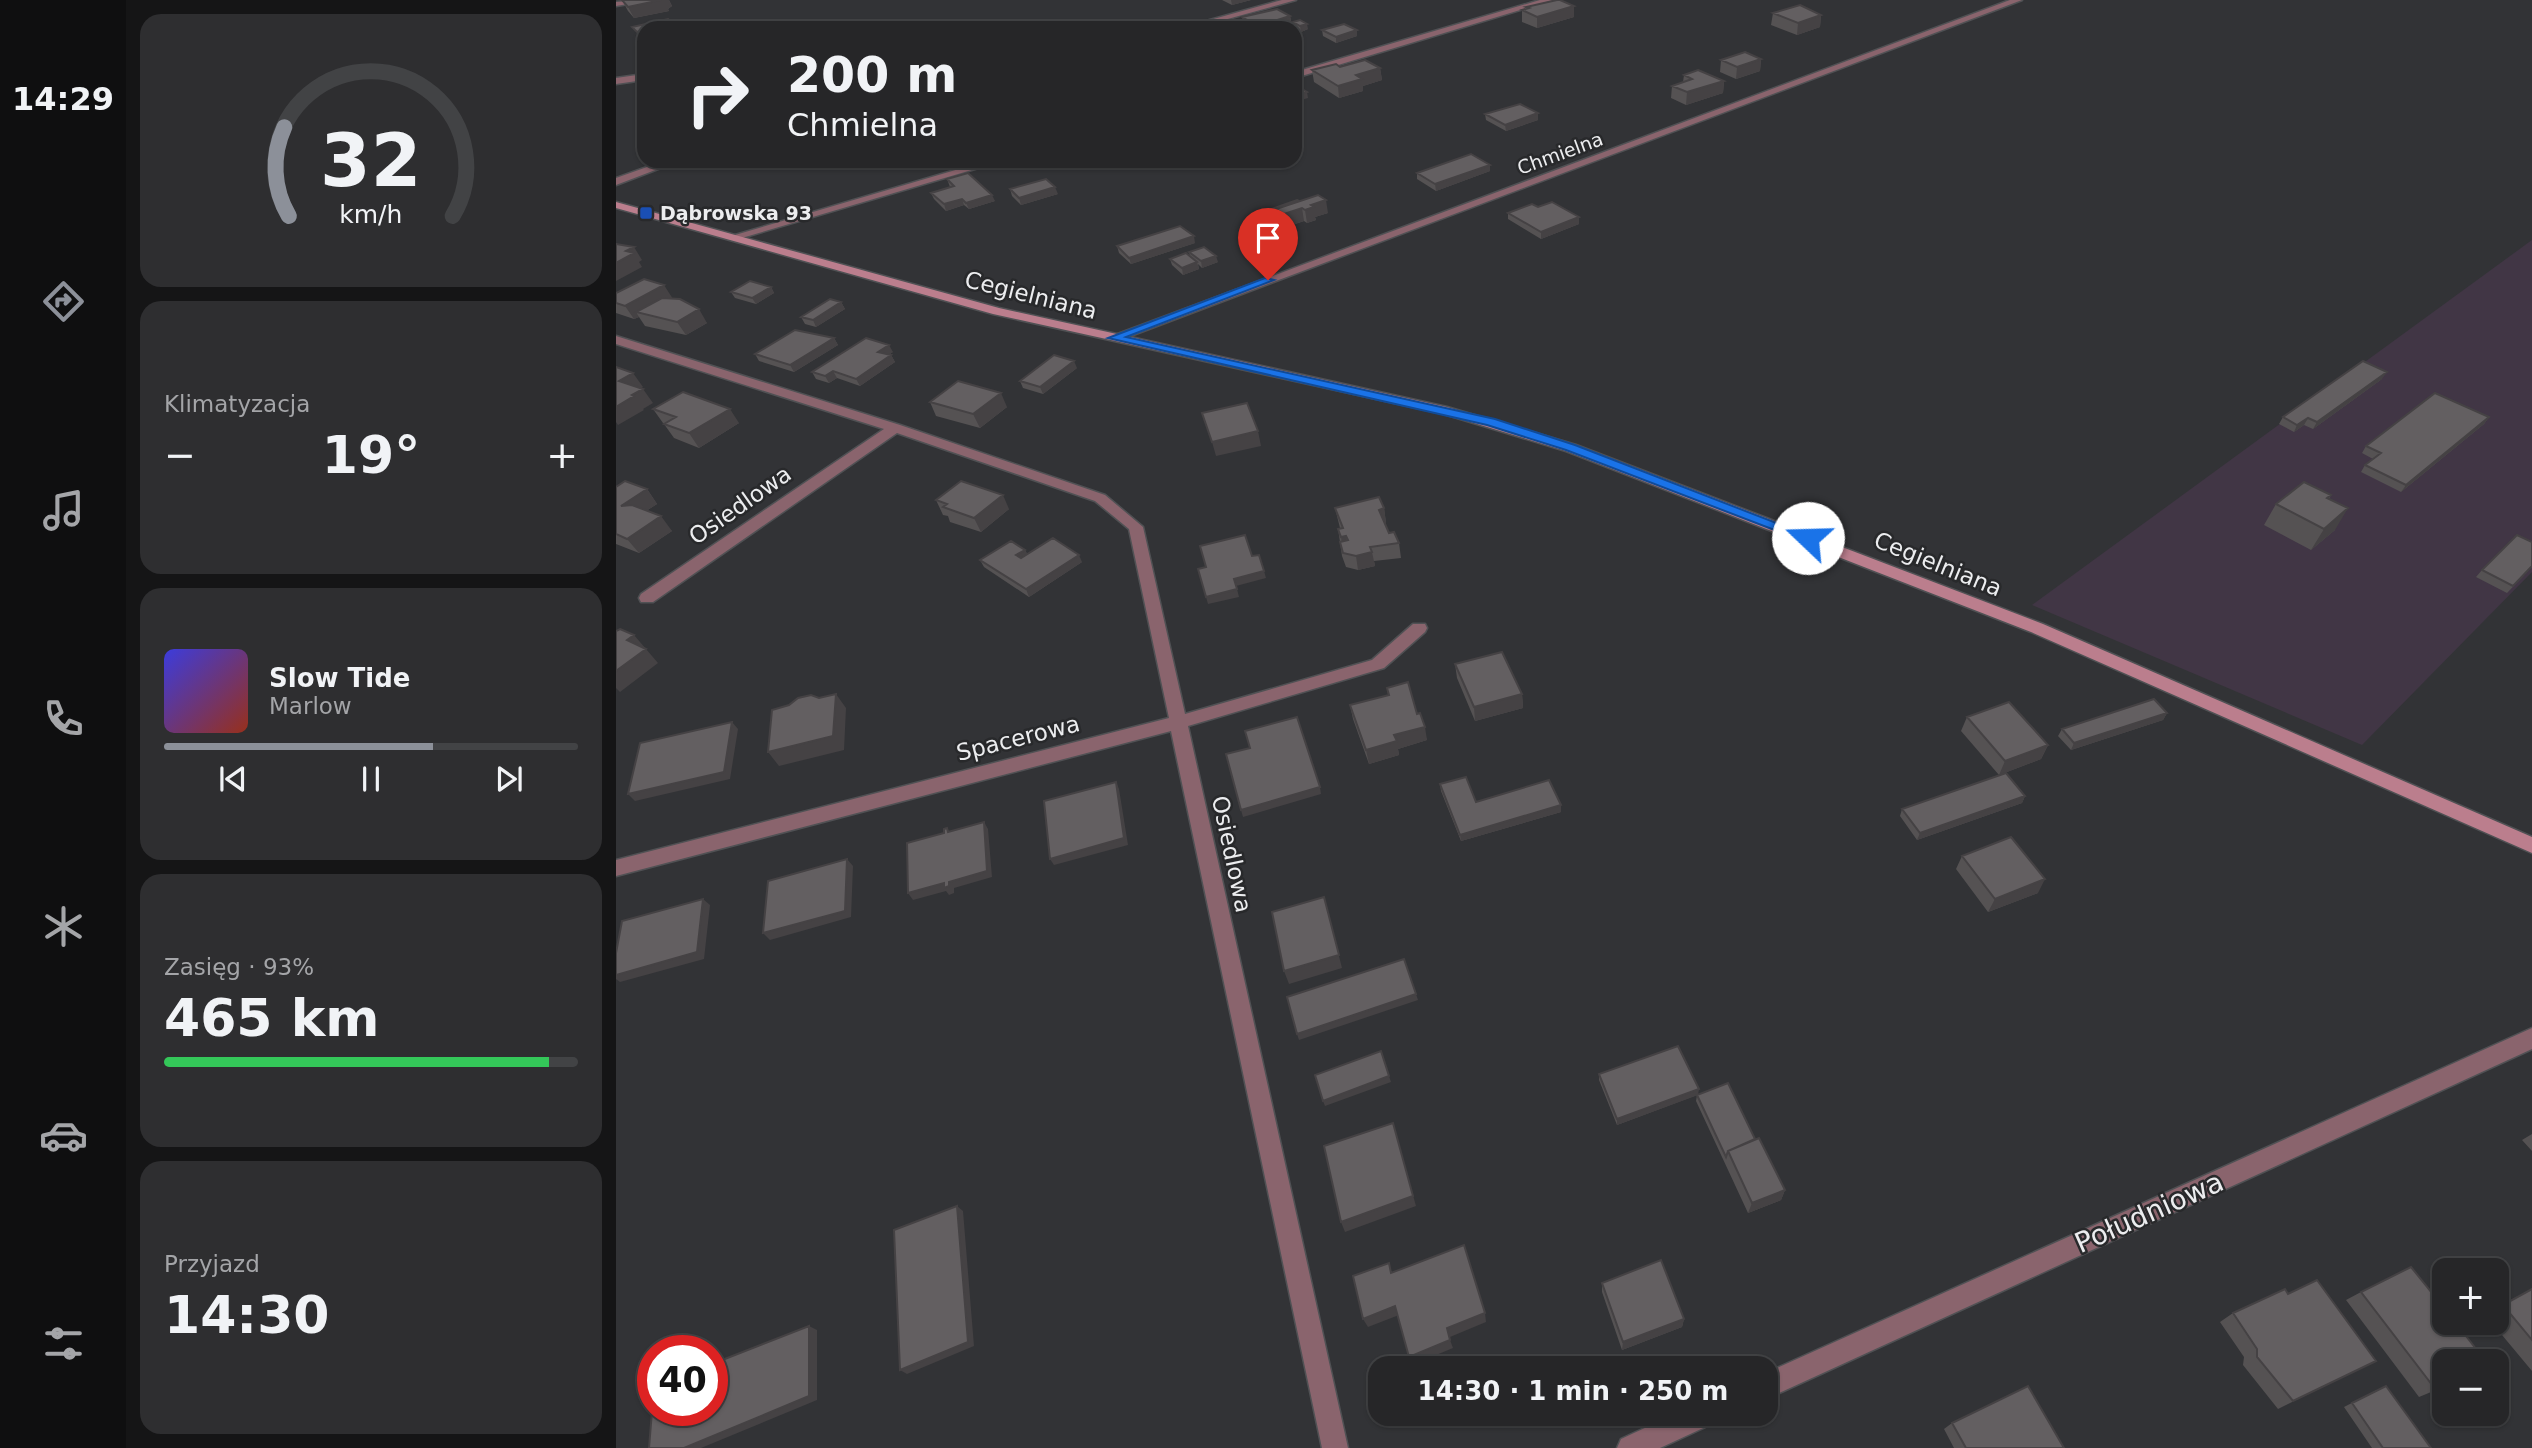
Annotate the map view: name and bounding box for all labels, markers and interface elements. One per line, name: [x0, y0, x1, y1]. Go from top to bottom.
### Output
text: 200 m: [787, 47, 957, 104]
icon: right: [672, 49, 763, 140]
text: 14:29: [12, 80, 114, 118]
text: Chmielna: [787, 106, 938, 144]
text: 32: [320, 119, 422, 204]
street label: Chmielna: [1514, 127, 1606, 179]
text: km/h: [339, 200, 403, 229]
place label: Dąbrowska 93: [660, 202, 812, 224]
marker: Dąbrowska 93: [638, 205, 654, 221]
pin: [1238, 208, 1298, 280]
icon: arrive: [1249, 219, 1287, 257]
street label: Cegielniana: [962, 266, 1100, 324]
icon: directions: [39, 277, 88, 326]
text: Klimatyzacja: [164, 391, 310, 417]
text: 19°: [322, 425, 420, 485]
text: −: [164, 433, 196, 477]
text: +: [546, 433, 578, 477]
street label: Osiedlowa: [684, 460, 796, 550]
icon: music: [39, 486, 88, 535]
position arrow: [1771, 501, 1845, 575]
street label: Cegielniana: [1870, 527, 2006, 601]
text: Slow Tide: [269, 663, 410, 693]
text: Marlow: [269, 693, 352, 719]
icon: phone: [39, 694, 88, 743]
street label: Spacerowa: [954, 710, 1082, 766]
icon: previous: [214, 760, 252, 798]
icon: pause: [352, 760, 390, 798]
icon: next: [490, 760, 528, 798]
street label: Osiedlowa: [1207, 793, 1257, 915]
icon: climate: [39, 902, 88, 951]
text: Zasięg · 93%: [164, 954, 314, 980]
text: 465 km: [164, 988, 379, 1048]
icon: car: [39, 1111, 88, 1160]
street label: Południowa: [2070, 1165, 2229, 1260]
text: Przyjazd: [164, 1251, 260, 1277]
map controls: [2432, 1258, 2509, 1426]
button: +: [2432, 1258, 2509, 1335]
text: 14:30: [164, 1285, 330, 1345]
icon: filters: [39, 1319, 88, 1368]
speed limit sign: 40: [637, 1335, 728, 1426]
button: −: [2432, 1349, 2509, 1426]
text: 14:30 · 1 min · 250 m: [1418, 1376, 1728, 1406]

